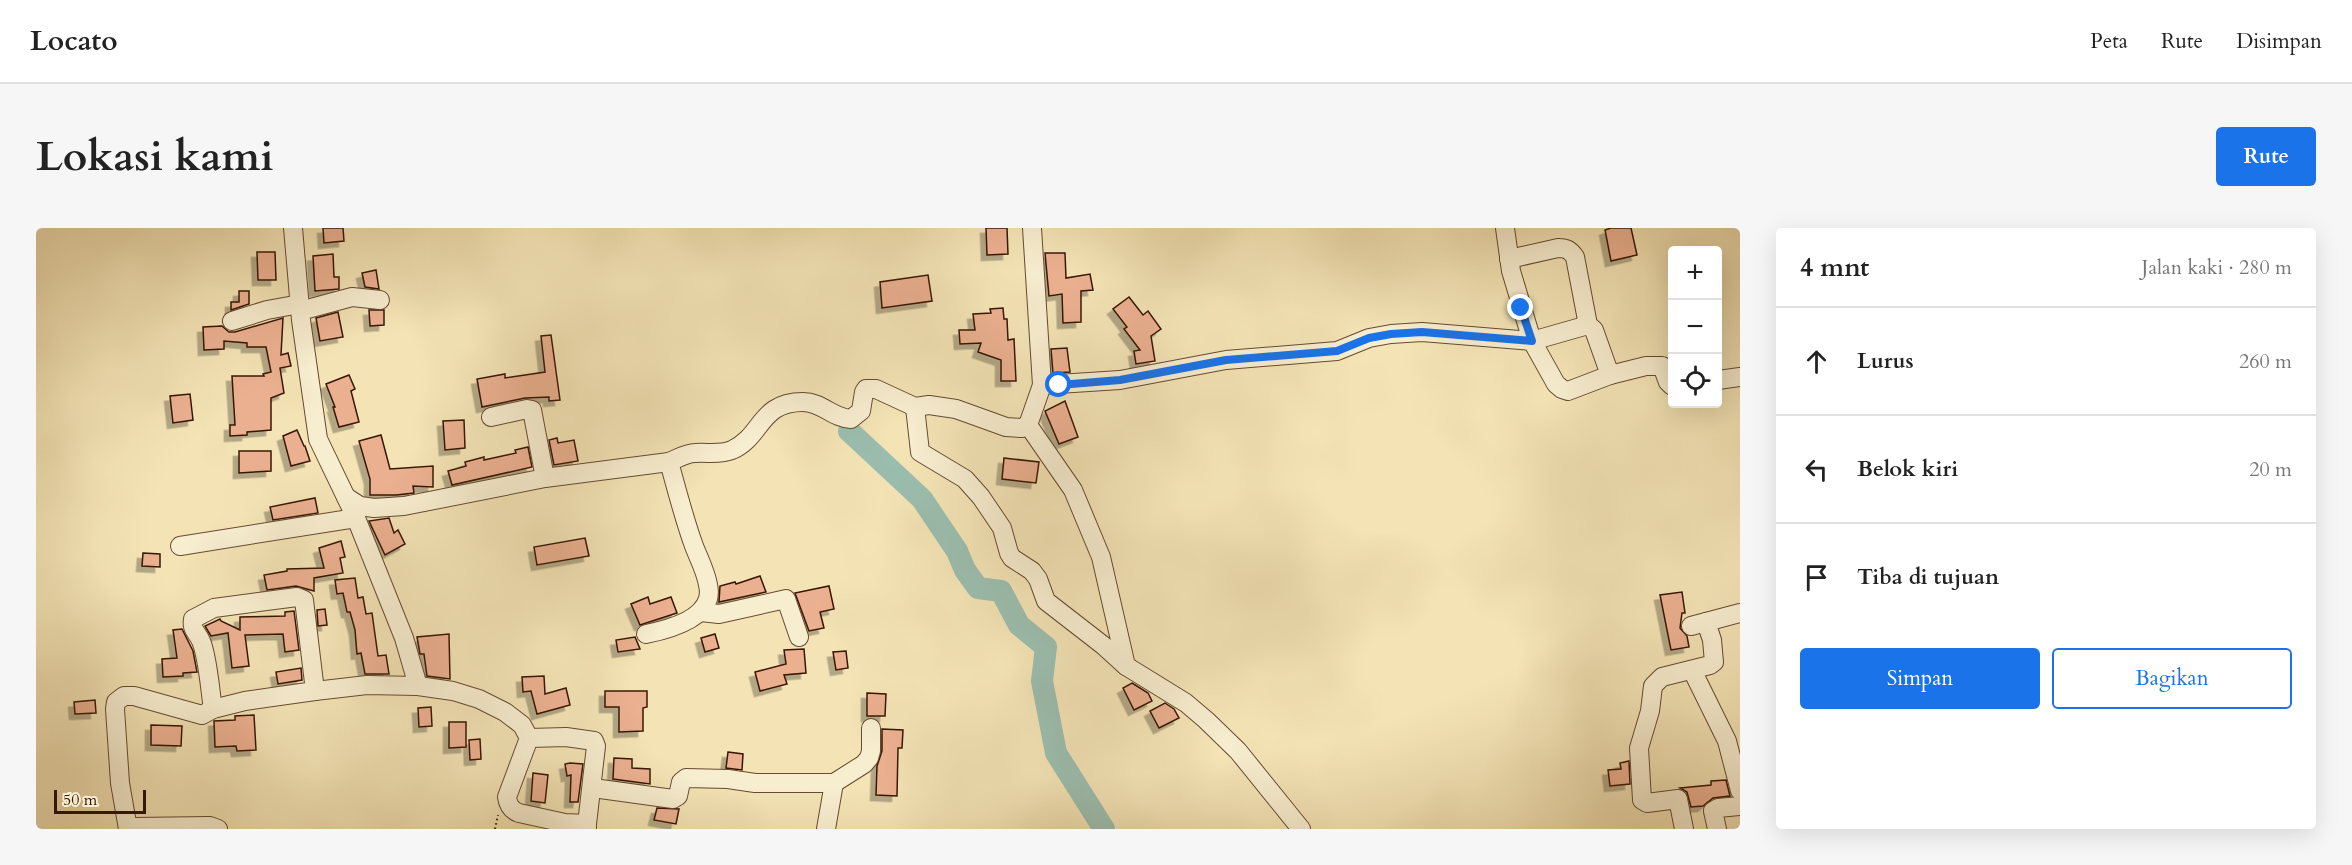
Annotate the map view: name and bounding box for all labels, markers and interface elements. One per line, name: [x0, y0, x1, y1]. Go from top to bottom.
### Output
text: Locato: [30, 22, 118, 60]
text: Peta: [2090, 27, 2128, 56]
text: Rute: [2161, 27, 2203, 56]
text: Disimpan: [2236, 27, 2322, 56]
button: Rute: [2216, 127, 2316, 186]
text: Lokasi kami: [36, 128, 274, 185]
map controls: [1668, 246, 1722, 408]
button: +: [1668, 246, 1722, 300]
text: 4 mnt: [1800, 250, 1869, 285]
text: Jalan kaki · 280 m: [2142, 254, 2292, 281]
route end: [1507, 294, 1533, 320]
button: −: [1668, 300, 1722, 354]
icon: ahead: [1800, 345, 1833, 378]
text: Lurus: [1857, 346, 1914, 376]
text: 260 m: [2239, 348, 2292, 375]
button: locate: [1668, 354, 1722, 408]
route start: [1045, 371, 1071, 397]
icon: left: [1800, 453, 1833, 486]
text: Belok kiri: [1857, 454, 1958, 484]
text: 20 m: [2249, 456, 2292, 483]
icon: arrive: [1800, 561, 1833, 594]
text: Tiba di tujuan: [1857, 562, 1999, 592]
button: Simpan: [1800, 648, 2040, 709]
button: Bagikan: [2052, 648, 2292, 709]
scale bar: [54, 787, 146, 814]
text: 50 m: [63, 789, 97, 811]

